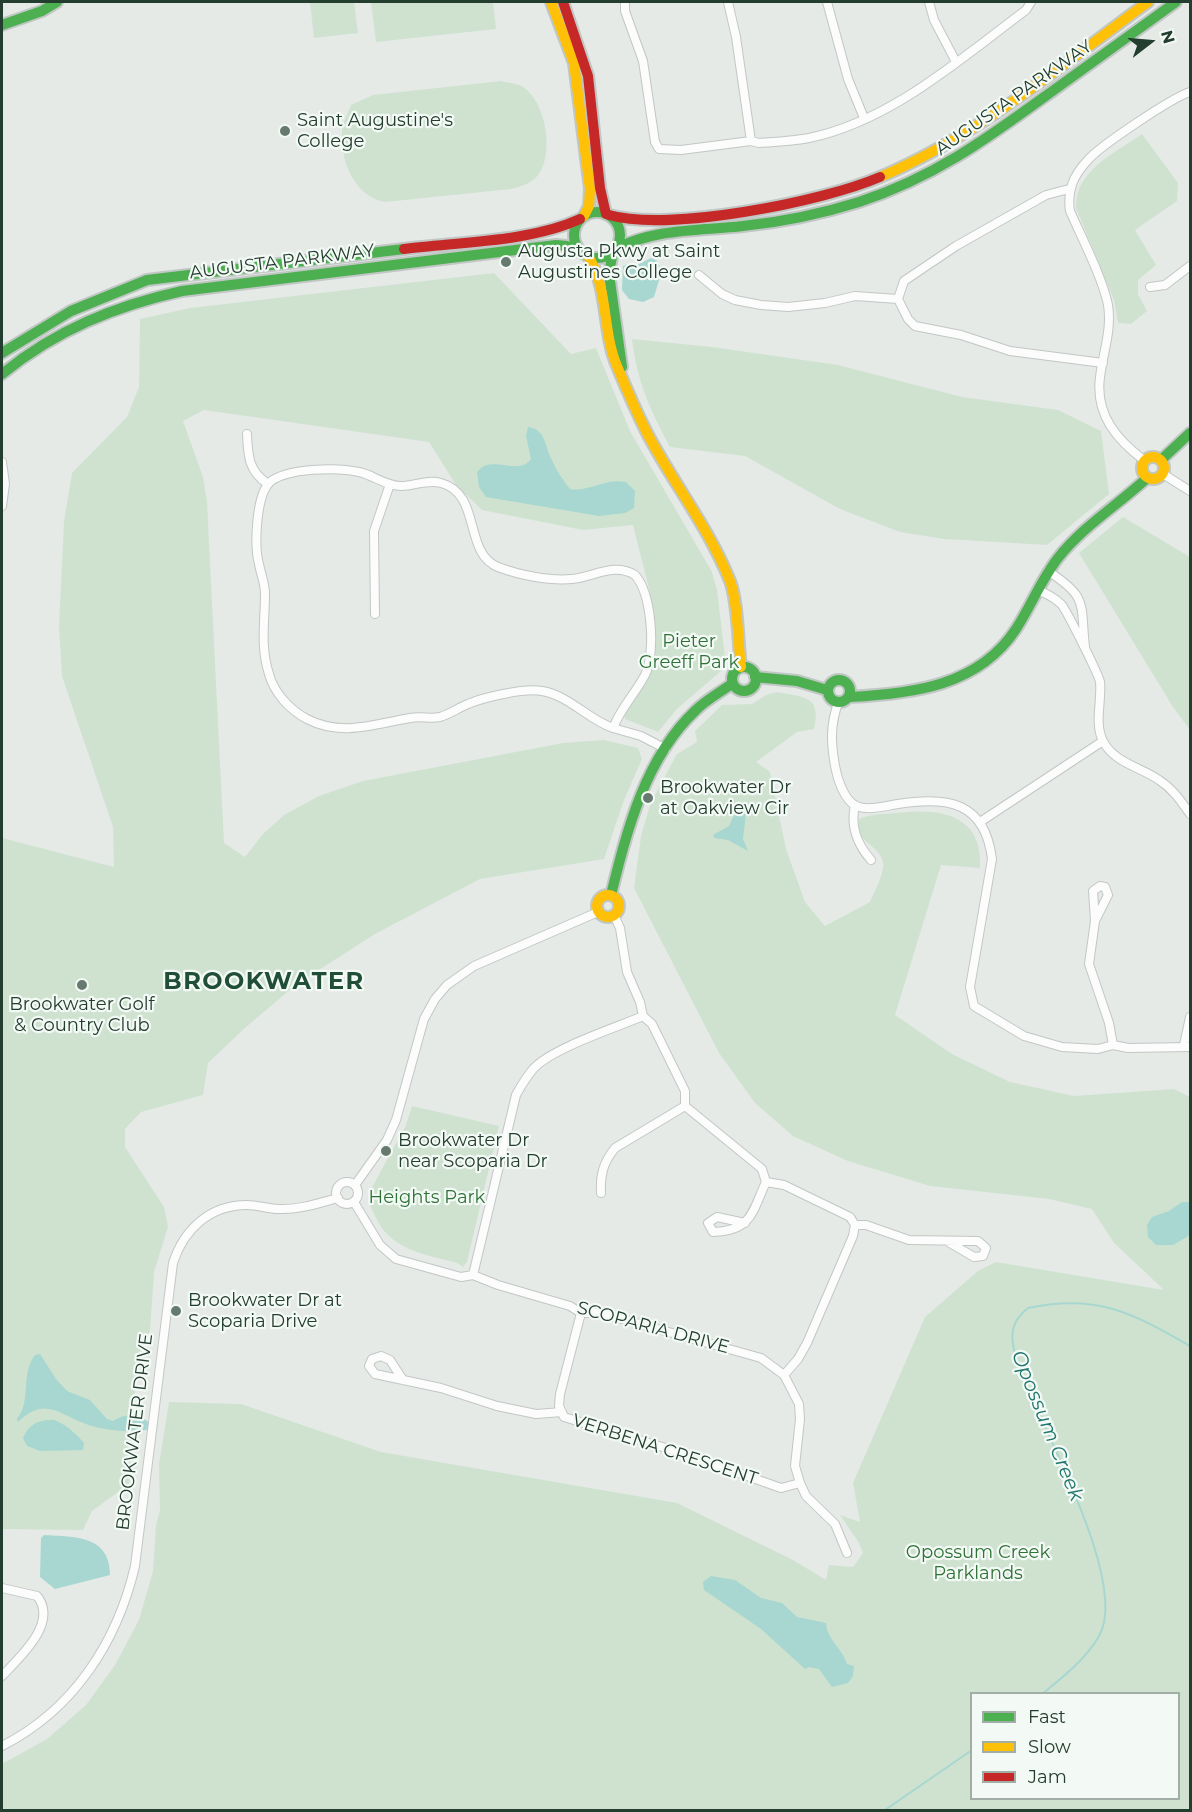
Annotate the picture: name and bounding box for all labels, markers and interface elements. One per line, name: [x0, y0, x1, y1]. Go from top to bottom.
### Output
north arrow: [1120, 12, 1180, 72]
text: N: [1157, 28, 1179, 46]
street label: AUGUSTA PARKWAY: [932, 36, 1096, 160]
place label: Saint Augustine's College: [297, 110, 453, 152]
marker: Saint Augustine's College: [278, 124, 292, 138]
street label: AUGUSTA PARKWAY: [188, 240, 376, 284]
place label: Augusta Pkwy at Saint Augustines College: [518, 241, 720, 284]
marker: Augusta Pkwy at Saint Augustines College: [499, 255, 513, 269]
park label: Pieter Greeff Park: [639, 631, 739, 674]
place label: Brookwater Dr at Oakview Cir: [660, 777, 791, 820]
marker: Brookwater Dr at Oakview Cir: [641, 791, 655, 805]
district label: BROOKWATER: [163, 968, 365, 996]
marker: Brookwater Golf & Country Club: [75, 978, 89, 992]
place label: Brookwater Golf & Country Club: [9, 994, 155, 1036]
place label: Brookwater Dr near Scoparia Dr: [398, 1130, 548, 1172]
marker: Brookwater Dr near Scoparia Dr: [379, 1144, 393, 1158]
park label: Heights Park: [369, 1187, 485, 1209]
place label: Brookwater Dr at Scoparia Drive: [188, 1290, 342, 1332]
street label: SCOPARIA DRIVE: [574, 1297, 732, 1359]
marker: Brookwater Dr at Scoparia Drive: [169, 1304, 183, 1318]
street label: BROOKWATER DRIVE: [112, 1332, 158, 1532]
water label: Opossum Creek: [1006, 1347, 1088, 1505]
street label: VERBENA CRESCENT: [569, 1410, 761, 1490]
park label: Opossum Creek Parklands: [906, 1542, 1050, 1584]
legend: [970, 1692, 1180, 1800]
text: Fast: [1028, 1706, 1066, 1728]
text: Slow: [1028, 1736, 1071, 1758]
text: Jam: [1028, 1766, 1067, 1788]

